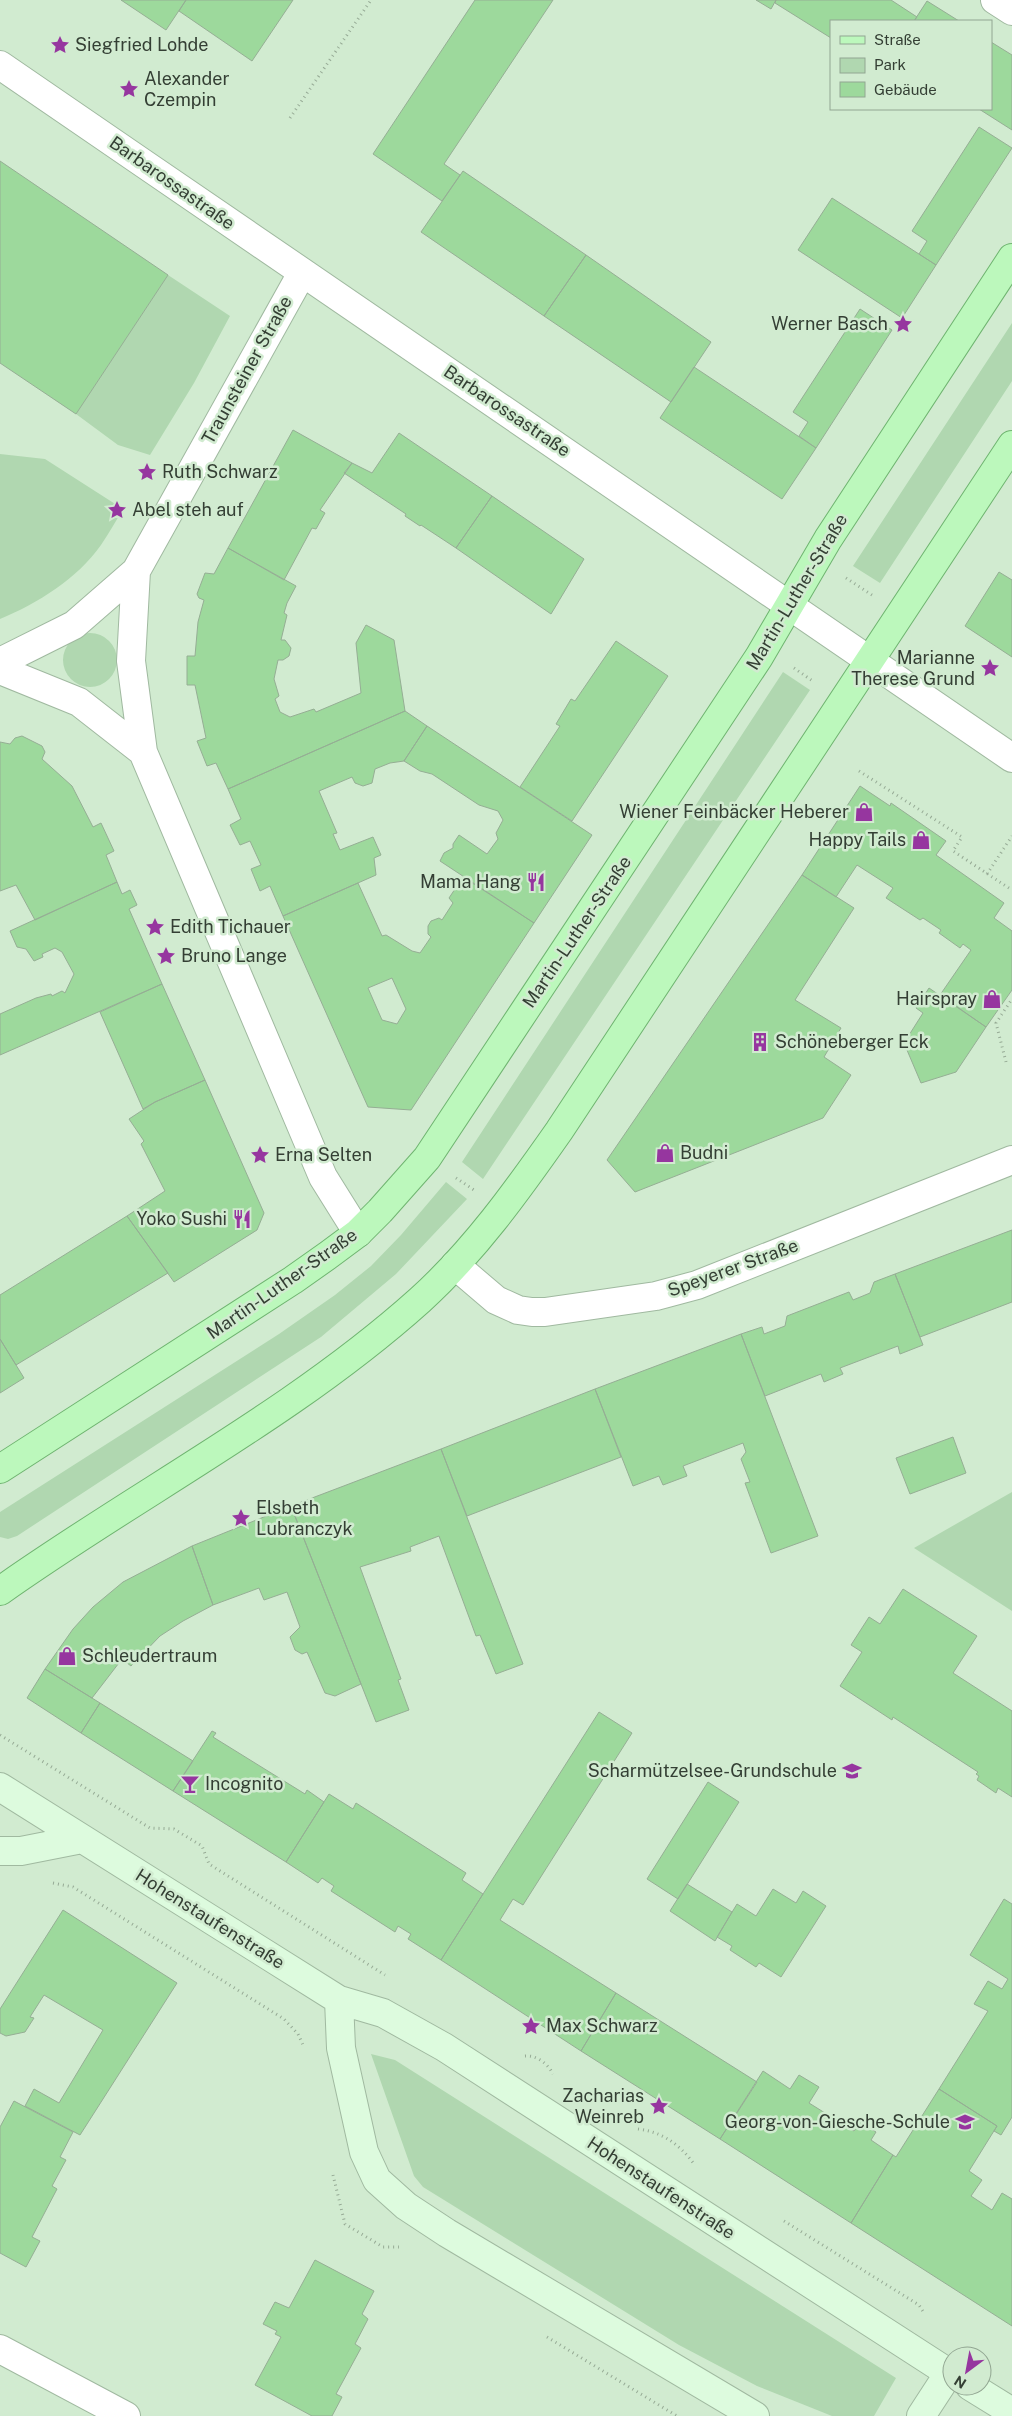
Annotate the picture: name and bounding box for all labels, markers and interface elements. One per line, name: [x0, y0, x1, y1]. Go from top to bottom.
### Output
legend: [830, 20, 992, 110]
text: Straße: [874, 31, 921, 48]
place icon: Siegfried Lohde: [49, 34, 71, 56]
place label: Siegfried Lohde: [75, 34, 209, 55]
text: Park: [874, 56, 906, 73]
place label: Alexander Czempin: [144, 68, 229, 110]
place icon: Alexander Czempin: [118, 78, 140, 100]
text: Gebäude: [874, 81, 937, 98]
street label: Barbarossastraße: [106, 132, 239, 234]
street label: Traunsteiner Straße: [197, 292, 296, 448]
place label: Werner Basch: [771, 313, 888, 334]
place icon: Werner Basch: [892, 313, 914, 335]
street label: Barbarossastraße: [440, 360, 575, 461]
place icon: Ruth Schwarz: [136, 461, 158, 483]
place label: Ruth Schwarz: [162, 461, 278, 482]
place icon: Abel steh auf: [106, 499, 128, 521]
place label: Abel steh auf: [132, 499, 244, 520]
street label: Martin-Luther-Straße: [742, 510, 852, 674]
place label: Marianne Therese Grund: [851, 647, 975, 689]
place icon: Marianne Therese Grund: [979, 657, 1001, 679]
place label: Wiener Feinbäcker Heberer: [619, 801, 849, 822]
shop icon: Wiener Feinbäcker Heberer: [853, 801, 875, 823]
place label: Happy Tails: [809, 829, 906, 850]
shop icon: Happy Tails: [910, 829, 932, 851]
street label: Martin-Luther-Straße: [518, 852, 635, 1012]
place label: Mama Hang: [420, 871, 521, 892]
restaurant icon: Mama Hang: [525, 871, 547, 893]
place icon: Edith Tichauer: [144, 916, 166, 938]
place label: Edith Tichauer: [170, 916, 291, 937]
place icon: Bruno Lange: [155, 945, 177, 967]
place label: Bruno Lange: [181, 945, 287, 966]
place label: Hairspray: [896, 988, 977, 1009]
shop icon: Hairspray: [981, 988, 1003, 1010]
building icon: Schöneberger Eck: [749, 1031, 771, 1053]
place label: Schöneberger Eck: [775, 1031, 929, 1052]
shop icon: Budni: [654, 1142, 676, 1164]
place label: Budni: [680, 1142, 728, 1163]
place icon: Erna Selten: [249, 1144, 271, 1166]
place label: Erna Selten: [275, 1144, 372, 1165]
place label: Yoko Sushi: [136, 1208, 227, 1229]
restaurant icon: Yoko Sushi: [231, 1208, 253, 1230]
street label: Martin-Luther-Straße: [203, 1224, 361, 1343]
street label: Speyerer Straße: [665, 1234, 801, 1301]
place label: Elsbeth Lubranczyk: [256, 1497, 353, 1539]
place icon: Elsbeth Lubranczyk: [230, 1507, 252, 1529]
shop icon: Schleudertraum: [56, 1645, 78, 1667]
place label: Schleudertraum: [82, 1645, 217, 1666]
place label: Scharmützelsee-Grundschule: [588, 1760, 837, 1781]
school or university icon: Scharmützelsee-Grundschule: [841, 1760, 863, 1782]
bar icon: Incognito: [179, 1773, 201, 1795]
place label: Incognito: [205, 1773, 283, 1794]
street label: Hohenstaufenstraße: [132, 1864, 289, 1973]
place icon: Max Schwarz: [520, 2015, 542, 2037]
place label: Max Schwarz: [546, 2015, 658, 2036]
place label: Zacharias Weinreb: [562, 2085, 644, 2127]
place icon: Zacharias Weinreb: [648, 2095, 670, 2117]
place label: Georg-von-Giesche-Schule: [725, 2111, 950, 2132]
school or university icon: Georg-von-Giesche-Schule: [954, 2111, 976, 2133]
street label: Hohenstaufenstraße: [583, 2132, 739, 2243]
north arrow: [942, 2346, 992, 2396]
text: N: [951, 2372, 969, 2392]

